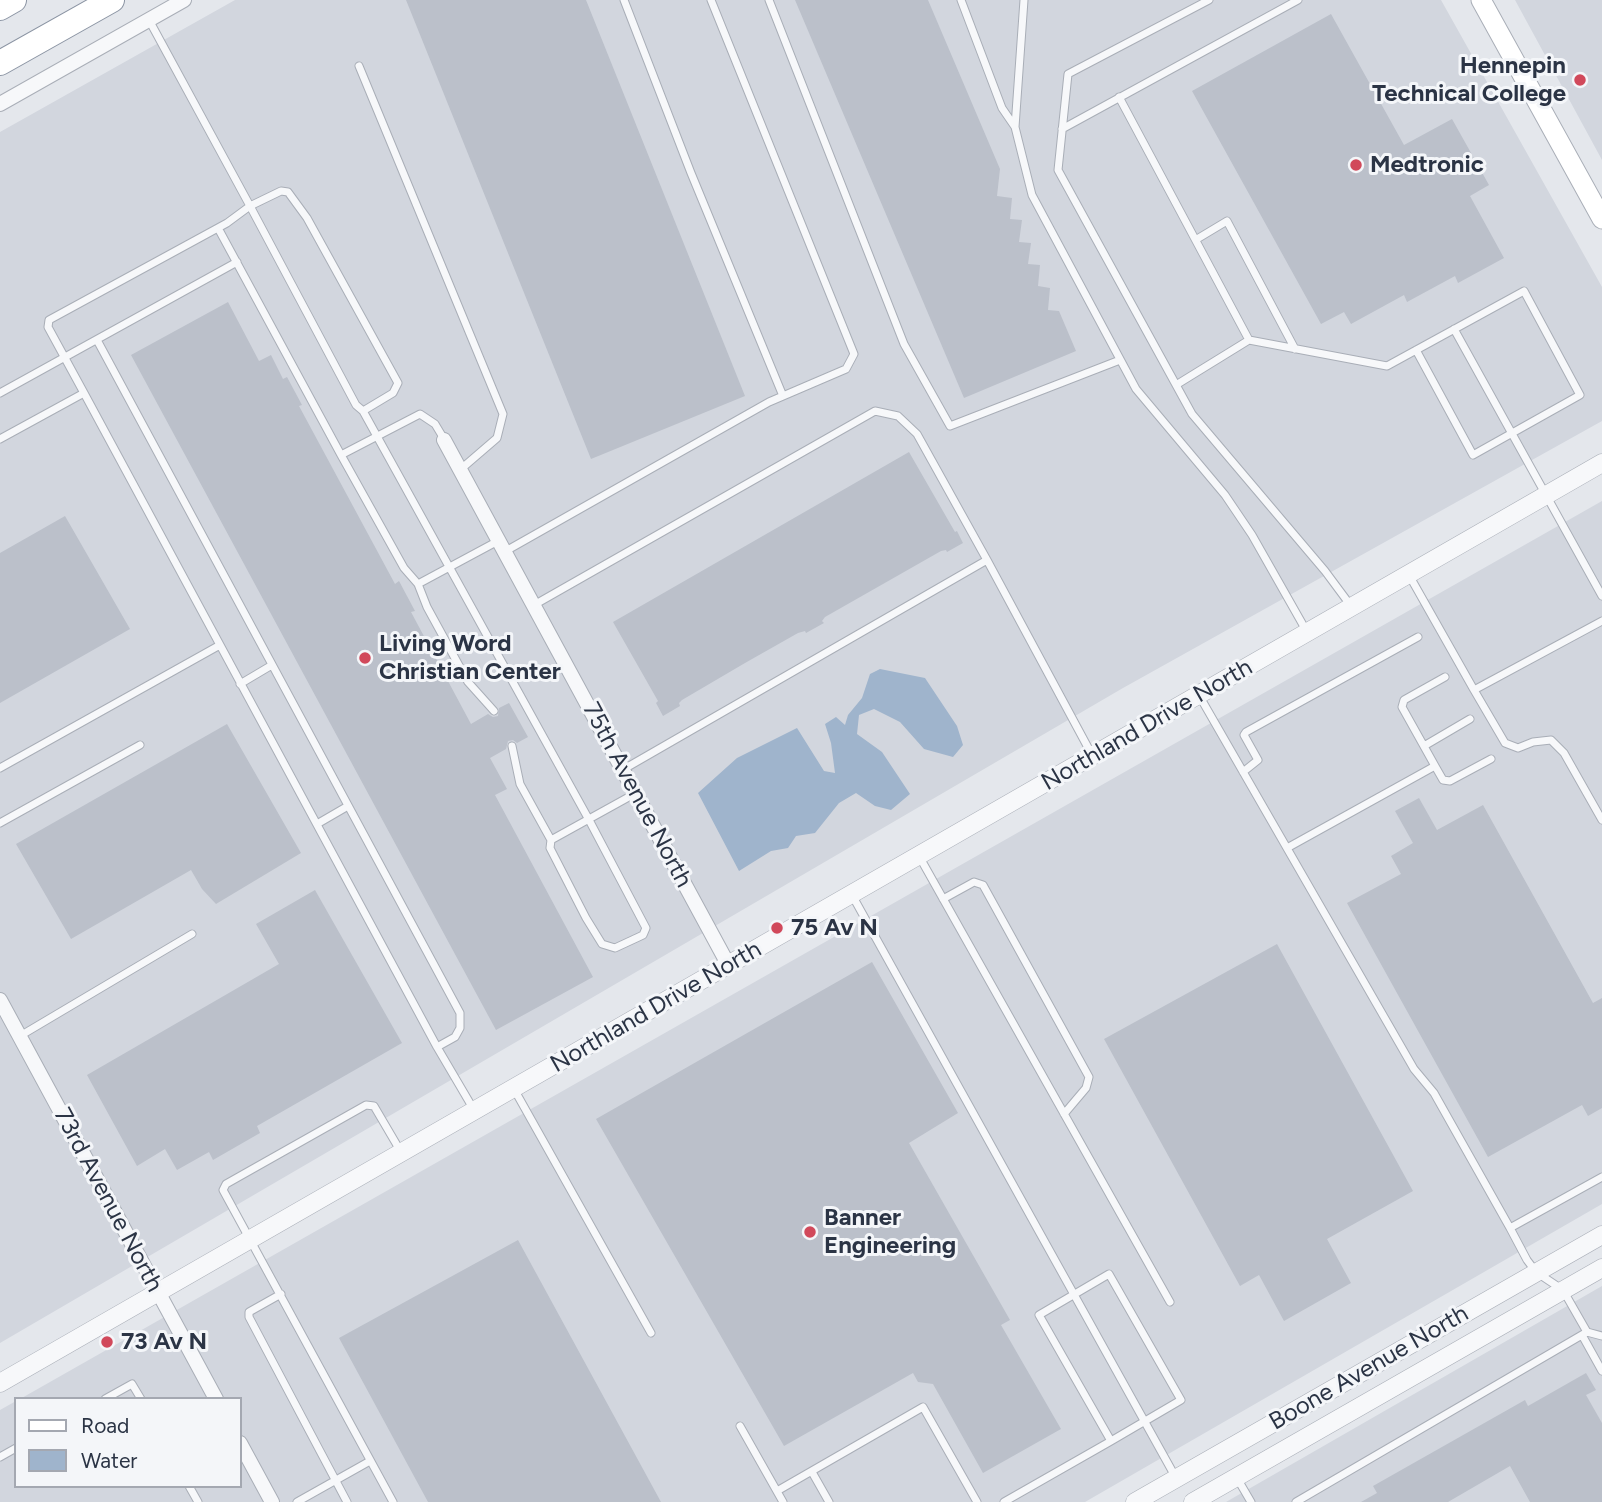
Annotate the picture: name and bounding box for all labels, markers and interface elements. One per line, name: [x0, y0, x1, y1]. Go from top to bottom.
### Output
place label: Hennepin Technical College: [1372, 52, 1566, 108]
marker: Hennepin Technical College: [1572, 72, 1588, 88]
place label: Medtronic: [1370, 151, 1484, 179]
marker: Medtronic: [1348, 157, 1364, 173]
place label: Living Word Christian Center: [379, 630, 561, 686]
marker: Living Word Christian Center: [357, 650, 373, 666]
street label: Northland Drive North: [1037, 653, 1257, 797]
street label: 75th Avenue North: [576, 698, 698, 892]
place label: 75 Av N: [791, 914, 878, 942]
marker: 75 Av N: [769, 920, 785, 936]
street label: Northland Drive North: [546, 935, 766, 1079]
street label: 73rd Avenue North: [47, 1103, 169, 1297]
place label: Banner Engineering: [824, 1204, 956, 1260]
marker: Banner Engineering: [802, 1224, 818, 1240]
street label: Boone Avenue North: [1264, 1299, 1474, 1437]
place label: 73 Av N: [121, 1328, 207, 1356]
marker: 73 Av N: [99, 1334, 115, 1350]
legend: [14, 1397, 242, 1488]
text: Road: [81, 1413, 129, 1438]
text: Water: [81, 1448, 137, 1473]

